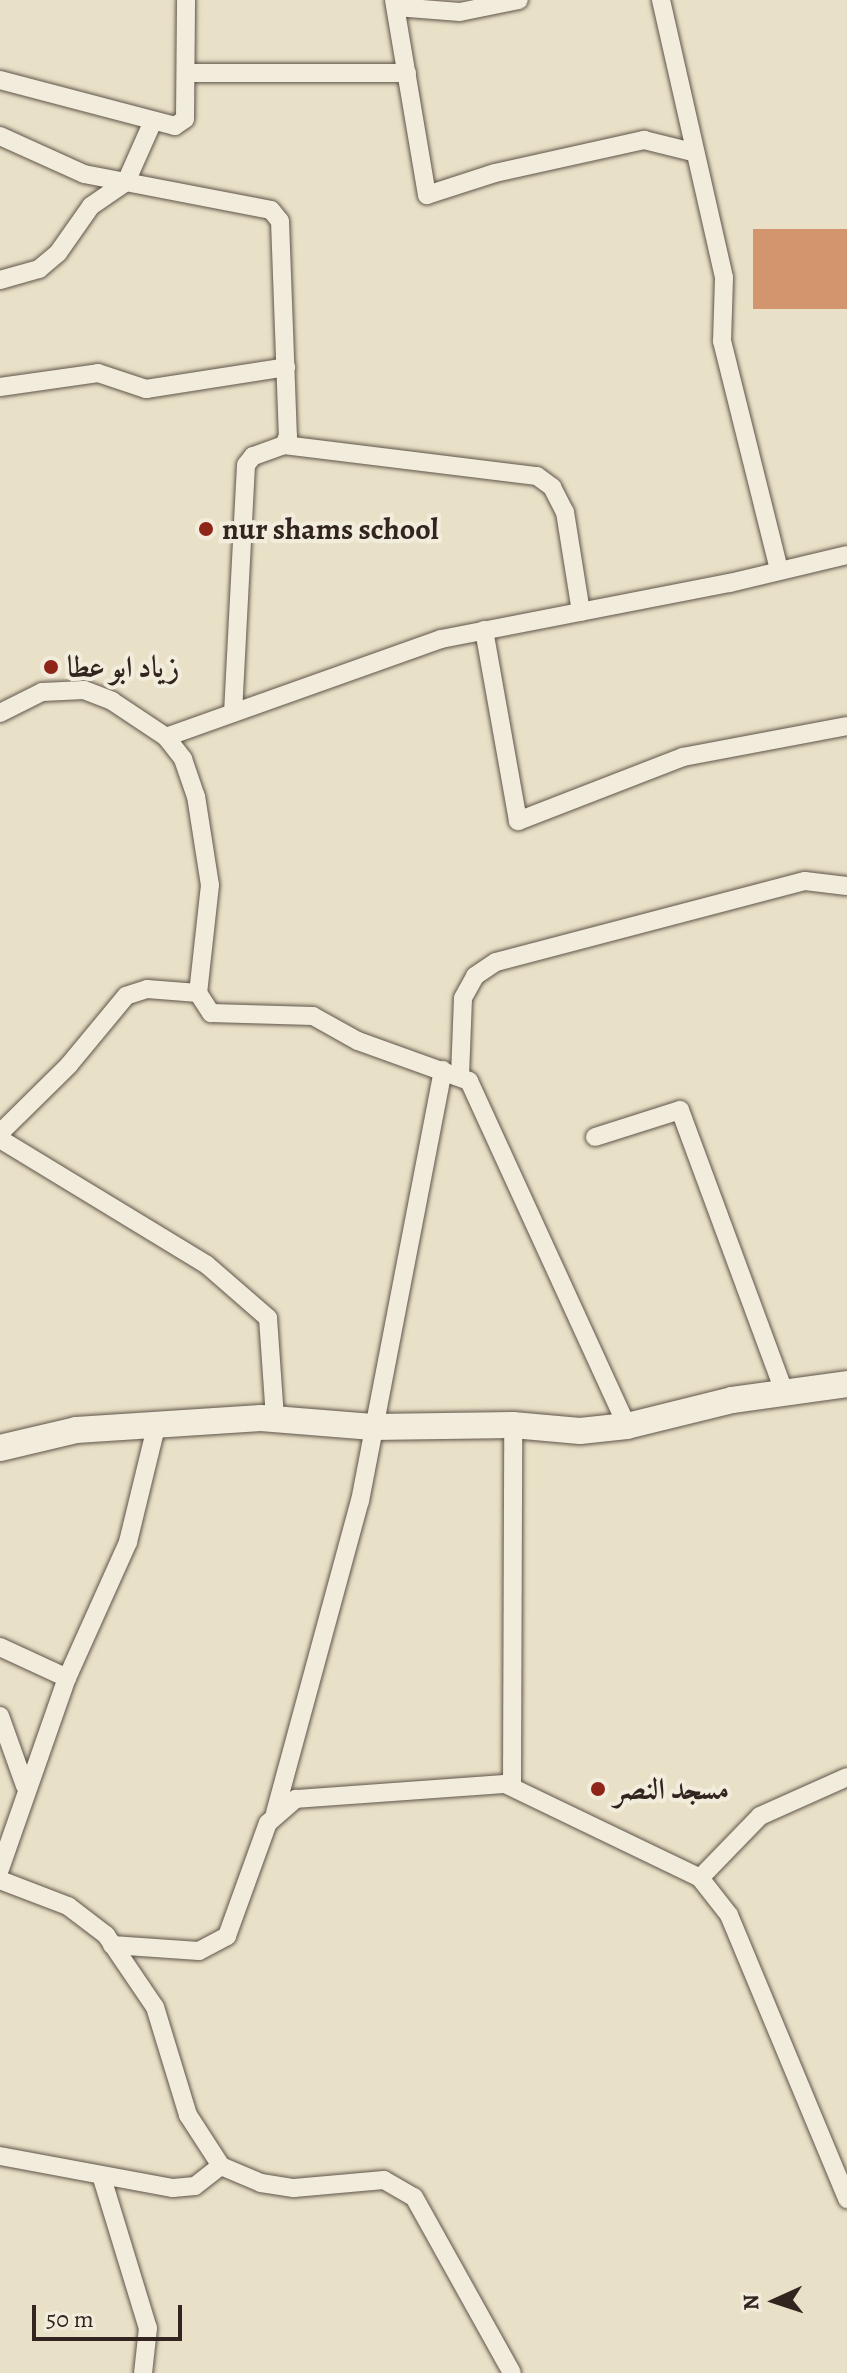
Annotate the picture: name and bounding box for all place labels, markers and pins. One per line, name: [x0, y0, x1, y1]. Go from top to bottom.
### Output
place label: nur shams school: [222, 511, 439, 547]
marker: nur shams school: [197, 520, 215, 538]
place label: زياد ابو عطا: [67, 649, 179, 685]
marker: زياد ابو عطا: [42, 658, 60, 676]
place label: مسجد النصر: [614, 1771, 729, 1807]
marker: مسجد النصر: [589, 1780, 607, 1798]

